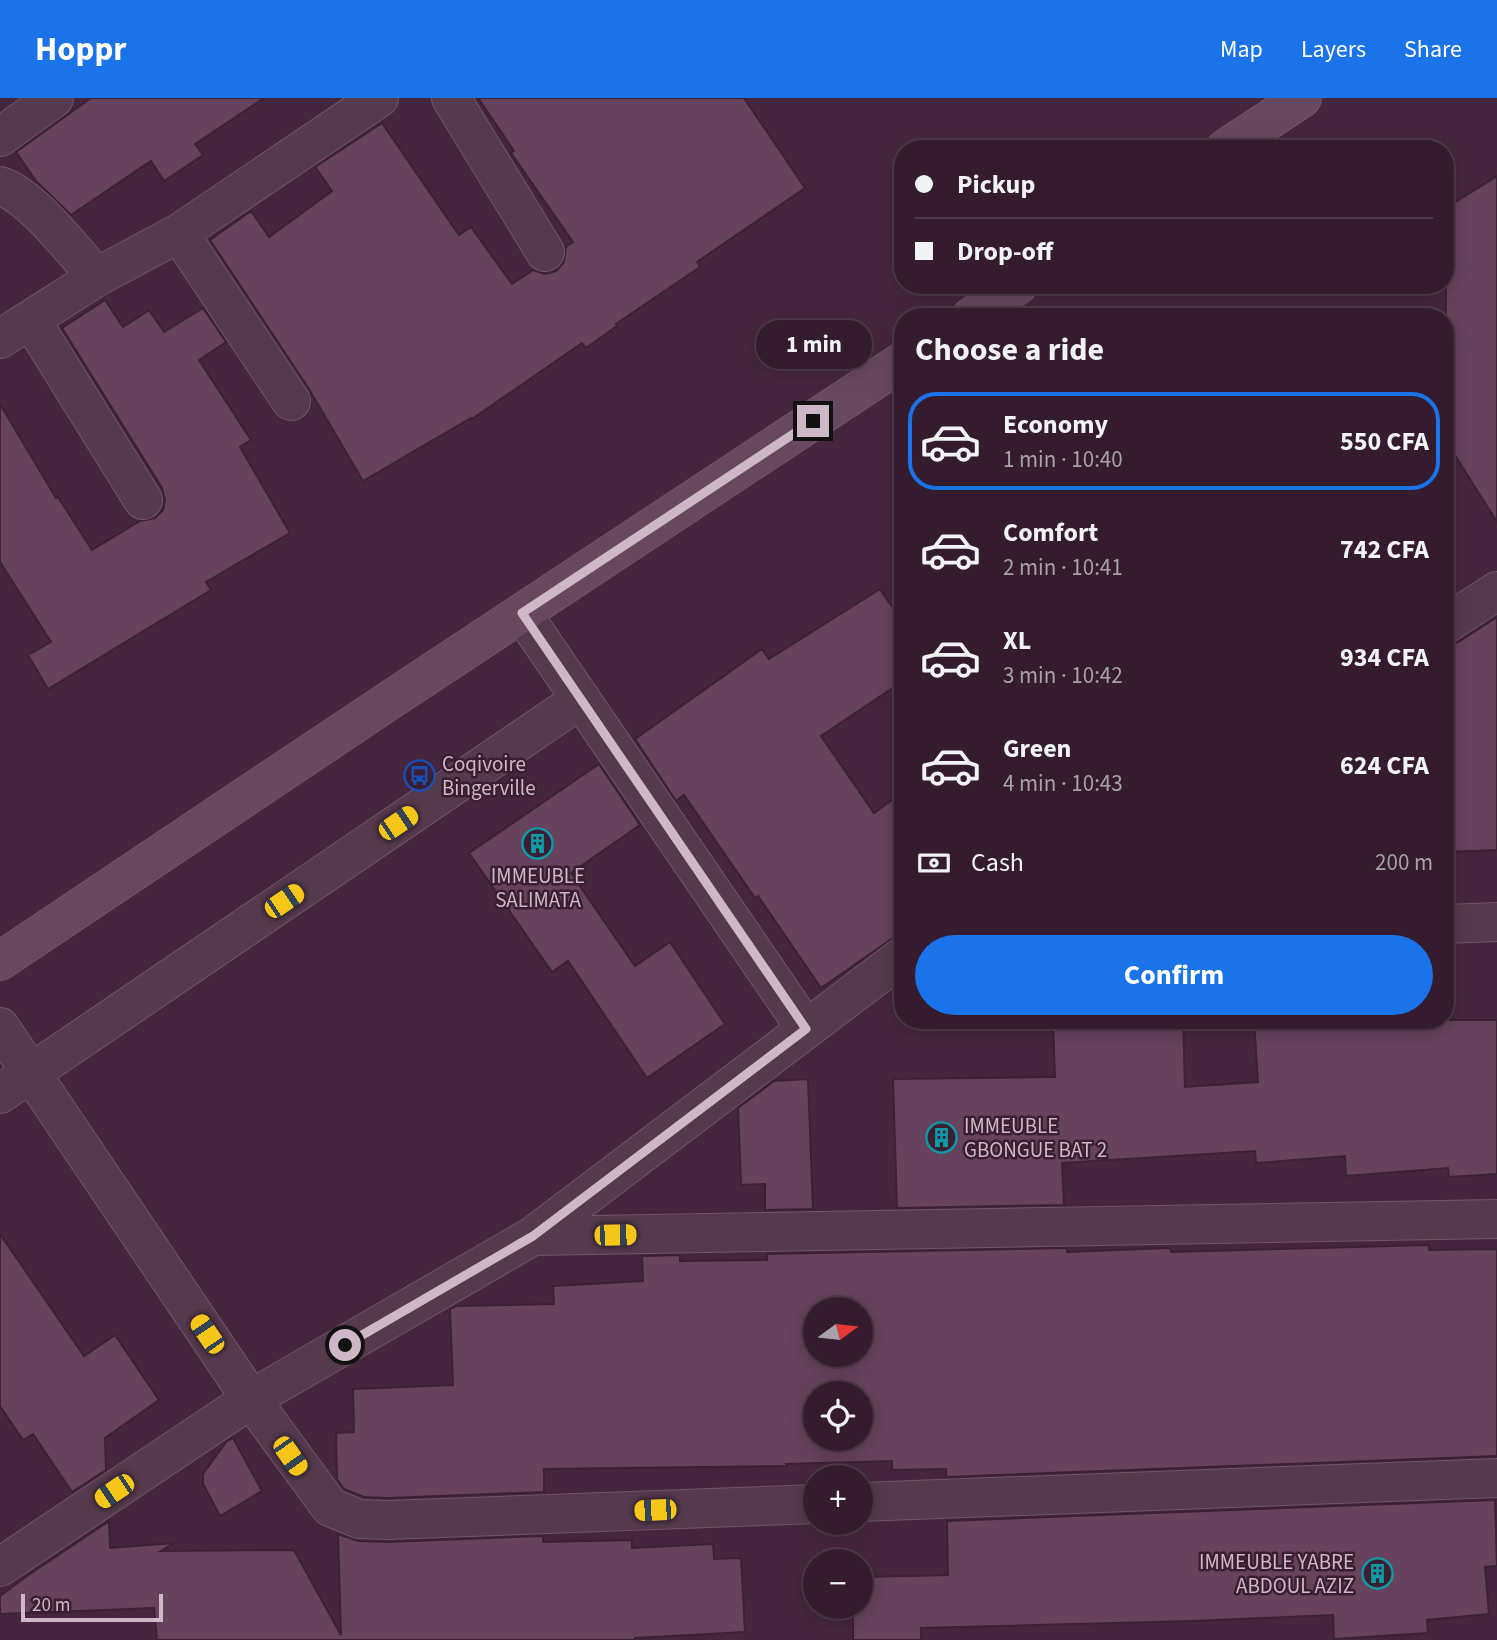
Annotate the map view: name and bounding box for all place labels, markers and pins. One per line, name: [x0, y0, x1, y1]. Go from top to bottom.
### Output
place label: Coqivoire Bingerville: [442, 749, 536, 803]
bus stop icon: Coqivoire Bingerville: [402, 759, 436, 793]
building icon: IMMEUBLE SALIMATA: [521, 827, 555, 861]
place label: IMMEUBLE SALIMATA: [491, 861, 585, 915]
place label: IMMEUBLE GBONGUE BAT 2: [964, 1111, 1107, 1165]
building icon: IMMEUBLE GBONGUE BAT 2: [924, 1121, 958, 1155]
place label: IMMEUBLE YABRE ABDOUL AZIZ: [1199, 1547, 1354, 1601]
building icon: IMMEUBLE YABRE ABDOUL AZIZ: [1360, 1557, 1394, 1591]

